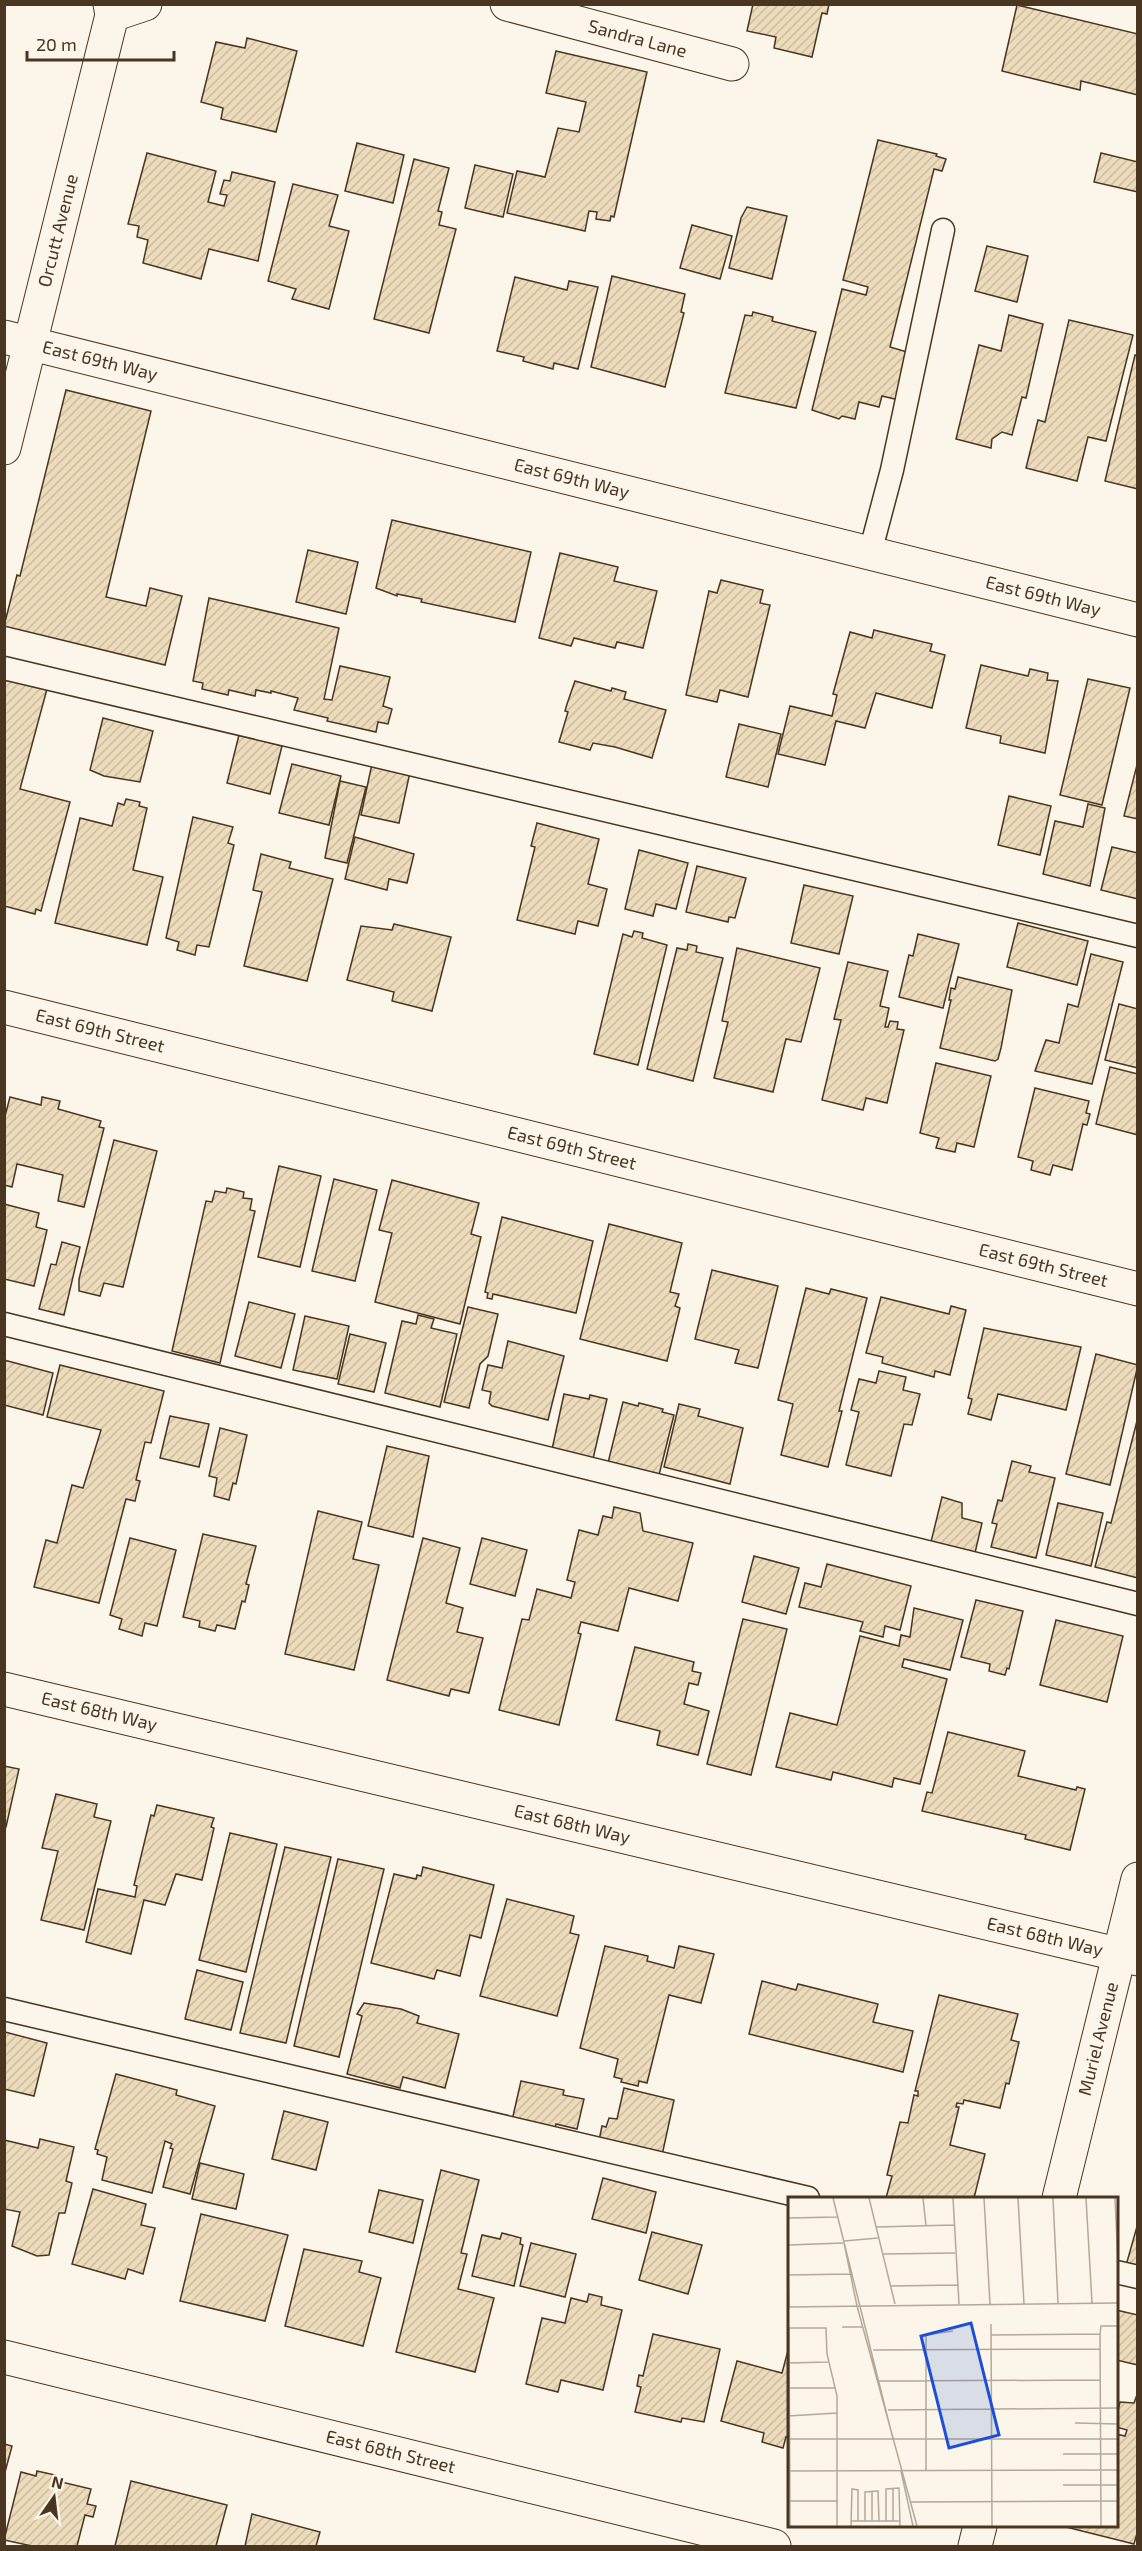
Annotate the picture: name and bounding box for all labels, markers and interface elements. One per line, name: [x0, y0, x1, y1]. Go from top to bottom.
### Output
street label: Sandra Lane: [586, 14, 689, 61]
scale bar: [27, 24, 174, 62]
text: 20 m: [36, 33, 77, 55]
street label: Orcutt Avenue: [33, 172, 82, 289]
street label: East 69th Way: [40, 335, 161, 385]
street label: East 69th Way: [512, 453, 632, 503]
street label: East 69th Way: [983, 570, 1104, 620]
street label: East 69th Street: [34, 1003, 167, 1057]
street label: East 69th Street: [505, 1121, 639, 1174]
street label: East 69th Street: [977, 1238, 1110, 1291]
street label: East 68th Way: [39, 1686, 160, 1735]
street label: East 68th Way: [512, 1799, 633, 1848]
street label: East 68th Way: [985, 1911, 1106, 1960]
street label: Muriel Avenue: [1073, 1979, 1122, 2098]
inset map: [788, 2197, 1118, 2527]
street label: East 68th Street: [324, 2424, 458, 2477]
north arrow: [24, 2467, 84, 2527]
text: N: [50, 2471, 66, 2493]

